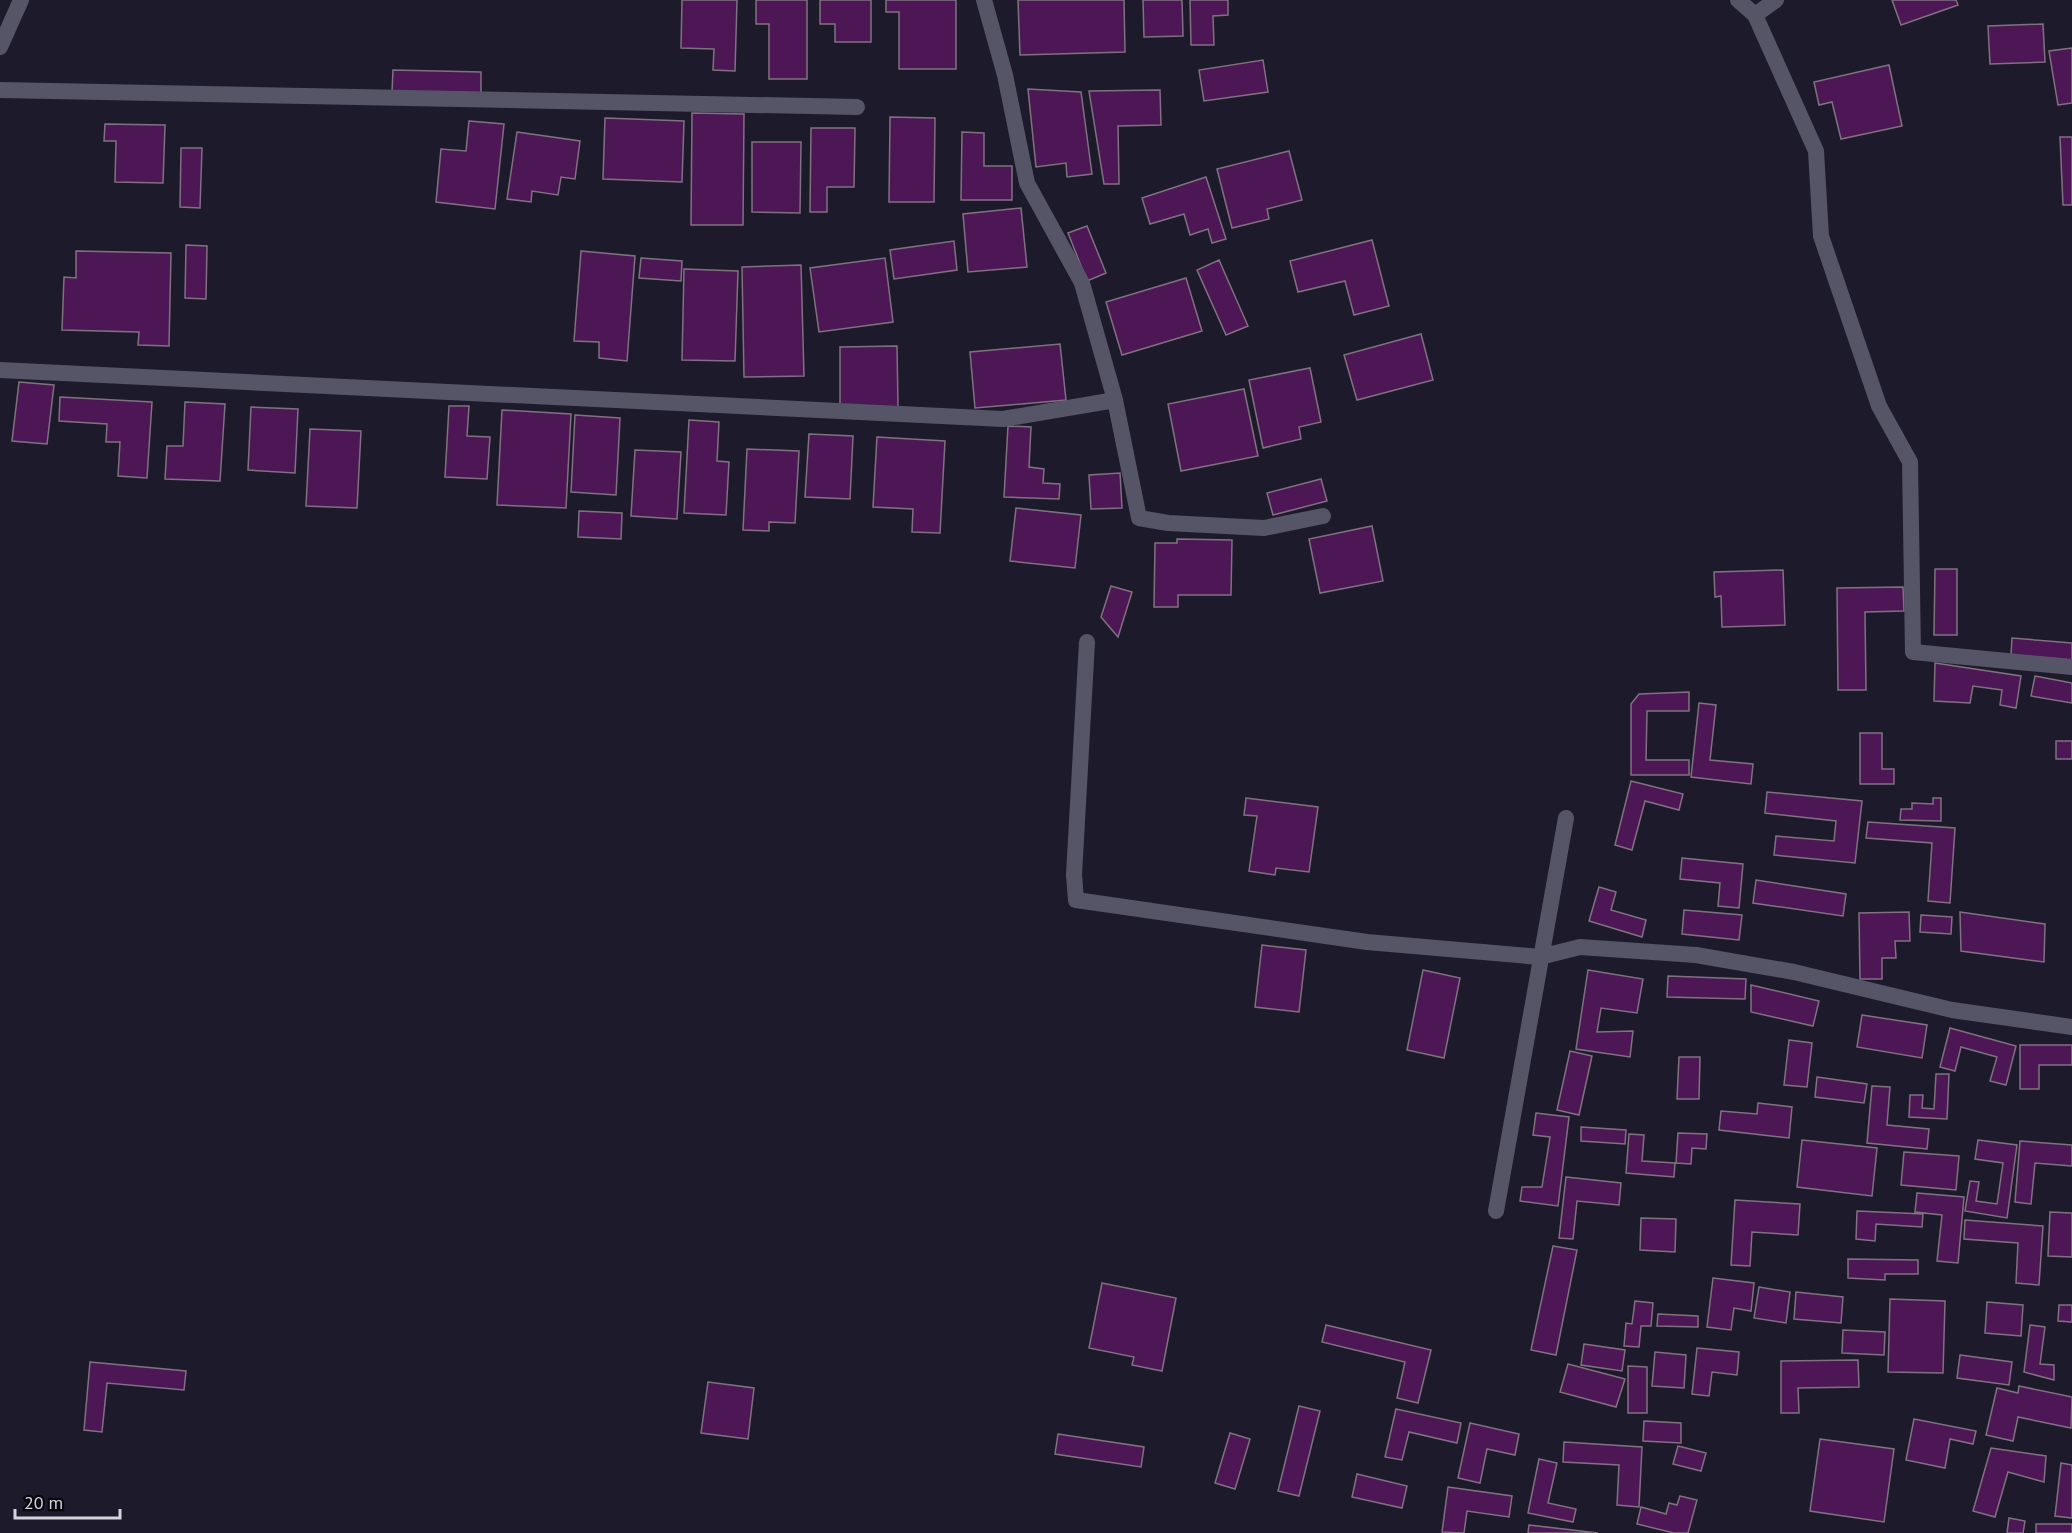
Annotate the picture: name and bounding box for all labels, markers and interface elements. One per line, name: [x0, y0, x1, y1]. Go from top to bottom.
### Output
scale bar: [15, 1482, 120, 1520]
text: 20 m: [24, 1491, 63, 1514]

